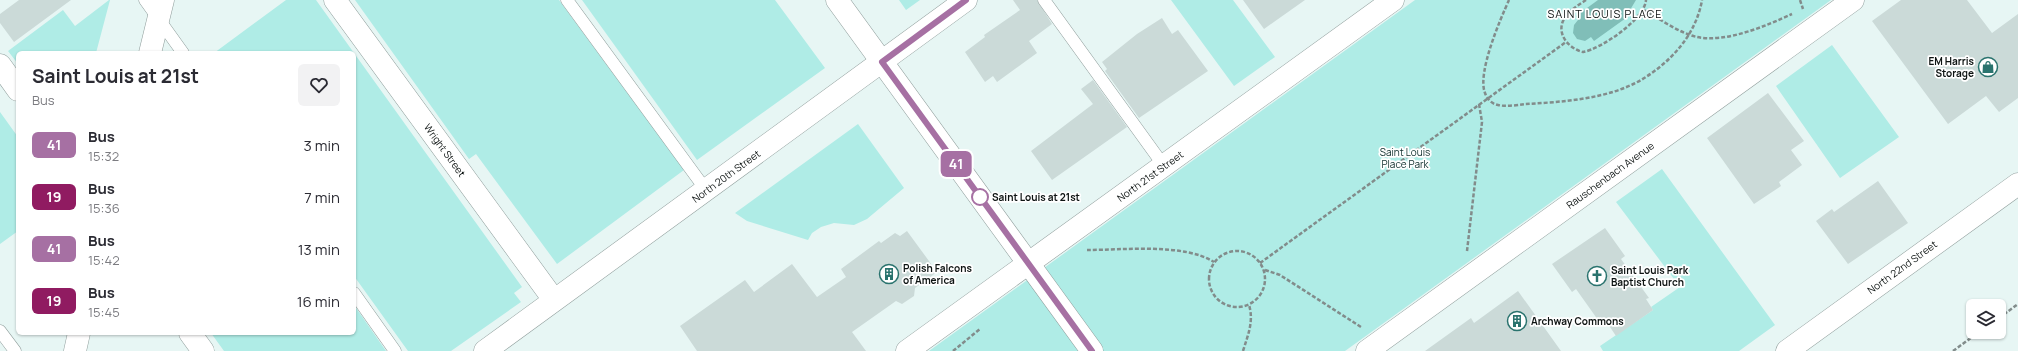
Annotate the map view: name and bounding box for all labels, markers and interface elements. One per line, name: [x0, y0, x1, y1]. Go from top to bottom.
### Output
district label: SAINT LOUIS PLACE: [1547, 6, 1663, 21]
place label: EM Harris Storage: [1928, 54, 1975, 80]
shop icon: EM Harris Storage: [1977, 56, 1999, 78]
text: Saint Louis at 21st: [32, 63, 199, 89]
button: heart: [298, 64, 340, 106]
text: Bus: [32, 91, 55, 109]
street label: Wright Street: [421, 121, 469, 179]
text: Bus: [88, 126, 115, 147]
text: 41: [47, 135, 61, 154]
text: 3 min: [304, 135, 340, 156]
street label: Rauschenbach Avenue: [1563, 138, 1657, 212]
park label: Saint Louis Place Park: [1380, 145, 1430, 171]
street label: North 20th Street: [689, 146, 763, 206]
text: 15:32: [88, 147, 119, 165]
street label: North 21st Street: [1114, 147, 1186, 205]
line badge: 41: [938, 151, 974, 177]
text: 41: [949, 154, 963, 173]
text: Bus: [88, 178, 115, 199]
text: 19: [47, 187, 61, 206]
text: 7 min: [304, 187, 340, 208]
marker: Saint Louis at 21st: [971, 188, 989, 206]
place label: Saint Louis at 21st: [992, 190, 1080, 204]
text: 15:36: [88, 199, 120, 217]
text: Bus: [88, 230, 115, 251]
street label: North 22nd Street: [1864, 237, 1940, 297]
text: 41: [47, 239, 61, 258]
text: 13 min: [298, 239, 340, 260]
text: 15:42: [88, 251, 120, 269]
place label: Polish Falcons of America: [903, 261, 972, 287]
building icon: Polish Falcons of America: [878, 263, 900, 285]
place label: Saint Louis Park Baptist Church: [1611, 263, 1689, 289]
church icon: Saint Louis Park Baptist Church: [1586, 265, 1608, 287]
text: Bus: [88, 282, 115, 303]
text: 19: [47, 291, 61, 310]
text: 16 min: [297, 291, 340, 312]
map controls: [1966, 299, 2006, 339]
button: layers: [1966, 299, 2006, 339]
text: 15:45: [88, 303, 120, 321]
building icon: Archway Commons: [1506, 310, 1528, 332]
place label: Archway Commons: [1531, 314, 1624, 328]

